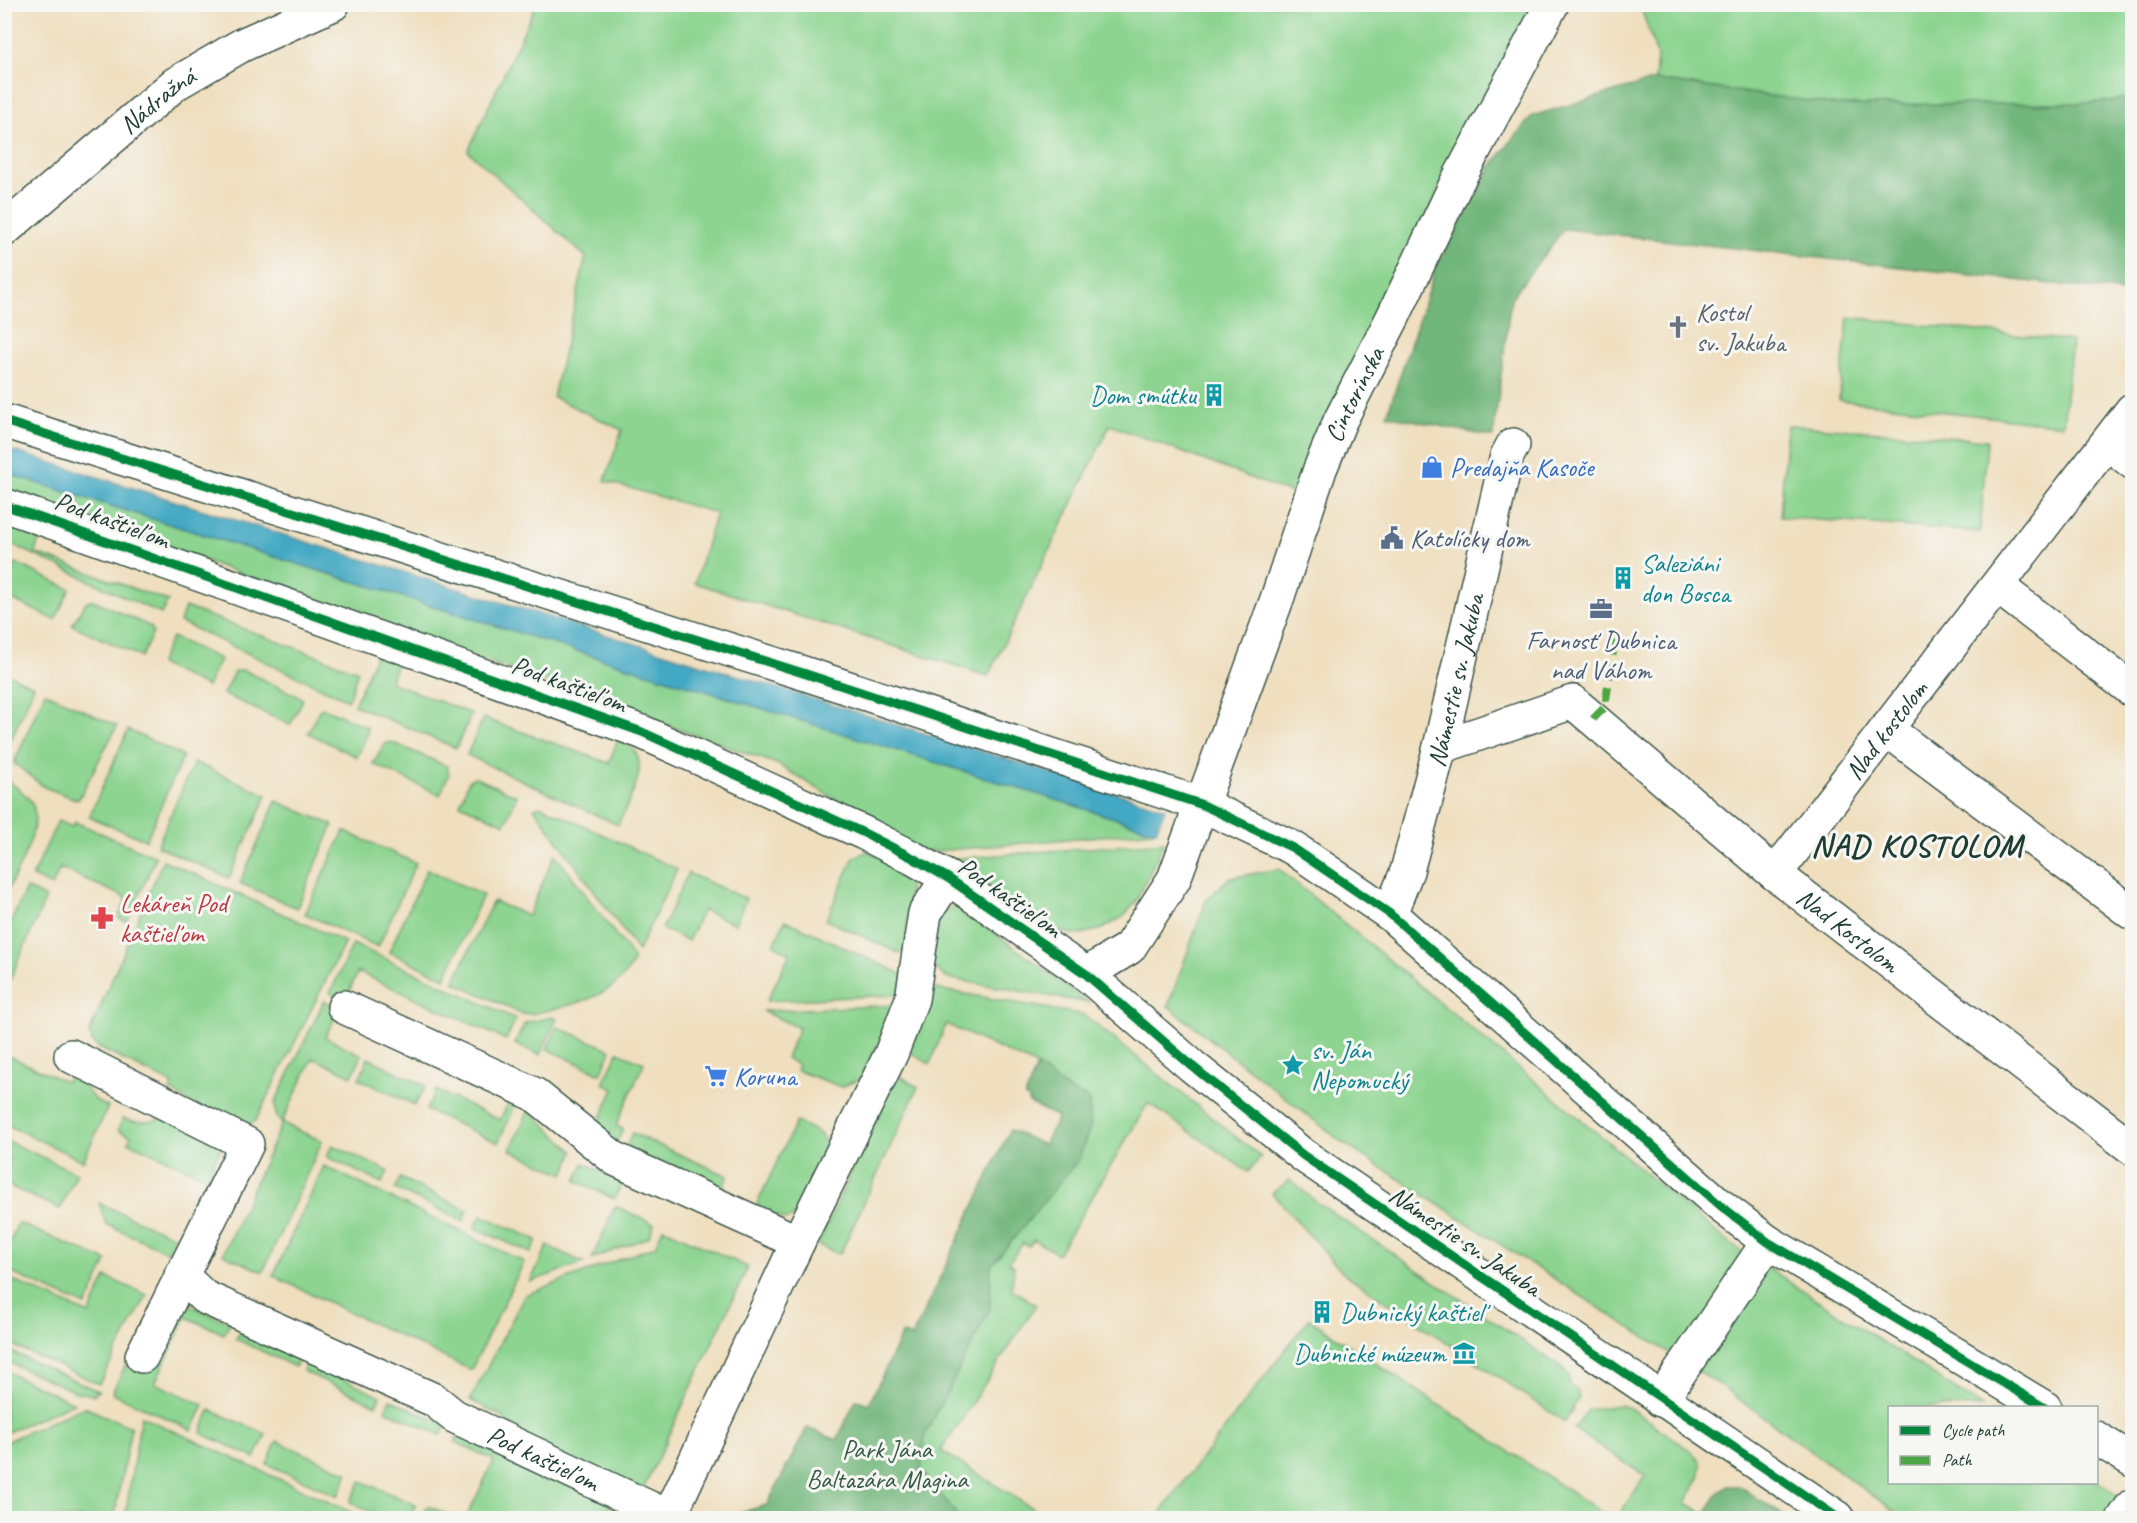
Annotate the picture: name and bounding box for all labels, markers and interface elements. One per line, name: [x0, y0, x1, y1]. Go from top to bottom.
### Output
street label: Nádražná: [112, 58, 204, 141]
place label: Kostol sv. Jakuba: [1696, 296, 1787, 359]
church icon: Kostol sv. Jakuba: [1665, 314, 1691, 340]
street label: Cintorínska: [1317, 340, 1392, 447]
place label: Dom smútku: [1090, 379, 1197, 412]
building icon: Dom smútku: [1201, 382, 1227, 408]
place label: Predajňa Kasoče: [1450, 451, 1596, 484]
shop icon: Predajňa Kasoče: [1419, 454, 1445, 480]
street label: Pod kaštieľom: [50, 484, 176, 557]
place label: Katolícky dom: [1410, 522, 1532, 555]
public building icon: Katolícky dom: [1379, 525, 1405, 551]
place label: Saleziáni don Bosca: [1641, 547, 1732, 610]
building icon: Saleziáni don Bosca: [1610, 565, 1636, 591]
street label: Námestie sv. Jakuba: [1419, 588, 1492, 770]
office icon: Farnosť Dubnica nad Váhom: [1588, 596, 1614, 622]
place label: Farnosť Dubnica nad Váhom: [1526, 624, 1678, 687]
street label: Pod kaštieľom: [507, 648, 633, 721]
street label: Nad kostolom: [1837, 672, 1936, 786]
district label: NAD KOSTOLOM: [1811, 825, 2025, 866]
street label: Pod kaštieľom: [952, 849, 1070, 946]
street label: Nad Kostolom: [1790, 880, 1908, 981]
place label: Lekáreň Pod kaštieľom: [120, 887, 231, 950]
pharmacy icon: Lekáreň Pod kaštieľom: [89, 905, 115, 931]
place label: sv. Ján Nepomucký: [1311, 1034, 1411, 1097]
place icon: sv. Ján Nepomucký: [1280, 1052, 1306, 1078]
place label: Koruna: [734, 1060, 799, 1093]
supermarket icon: Koruna: [703, 1063, 729, 1089]
street label: Námestie sv. Jakuba: [1383, 1178, 1549, 1305]
place label: Dubnický kaštieľ: [1340, 1296, 1491, 1329]
building icon: Dubnický kaštieľ: [1309, 1299, 1335, 1325]
place label: Dubnické múzeum: [1293, 1337, 1448, 1370]
museum icon: Dubnické múzeum: [1451, 1340, 1477, 1366]
legend: [1888, 1406, 2098, 1484]
street label: Pod kaštieľom: [482, 1418, 606, 1499]
text: Cycle path: [1942, 1419, 2005, 1441]
park label: Park Jána Baltazára Magina: [806, 1433, 969, 1496]
text: Path: [1942, 1449, 1972, 1471]

